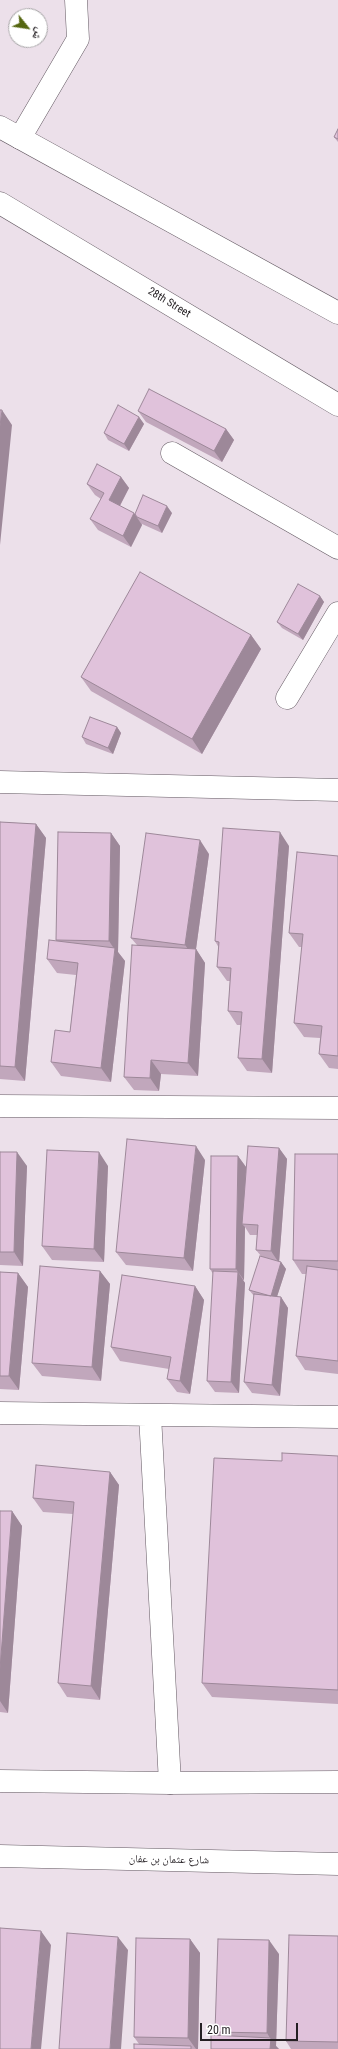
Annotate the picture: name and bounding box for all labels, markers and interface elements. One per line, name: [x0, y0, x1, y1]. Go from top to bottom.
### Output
north arrow: [8, 8, 48, 48]
text: ش: [29, 25, 47, 42]
street label: 28th Street: [145, 285, 193, 321]
street label: شارع عثمان بن عفان: [129, 1853, 209, 1867]
scale bar: [202, 2015, 300, 2041]
text: 20 m: [207, 2023, 231, 2037]

